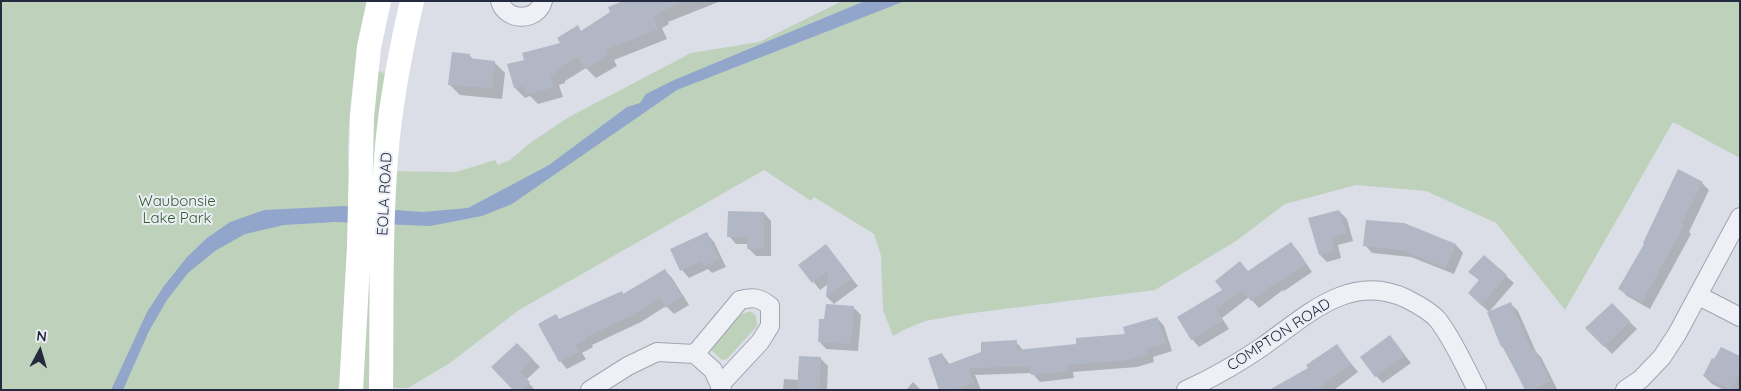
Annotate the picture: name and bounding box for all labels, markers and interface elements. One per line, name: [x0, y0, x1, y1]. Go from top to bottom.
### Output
street label: EOLA ROAD: [374, 152, 396, 236]
park label: Waubonsie Lake Park: [138, 192, 216, 227]
street label: COMPTON ROAD: [1224, 295, 1334, 375]
north arrow: [15, 326, 65, 376]
text: N: [35, 327, 48, 346]

